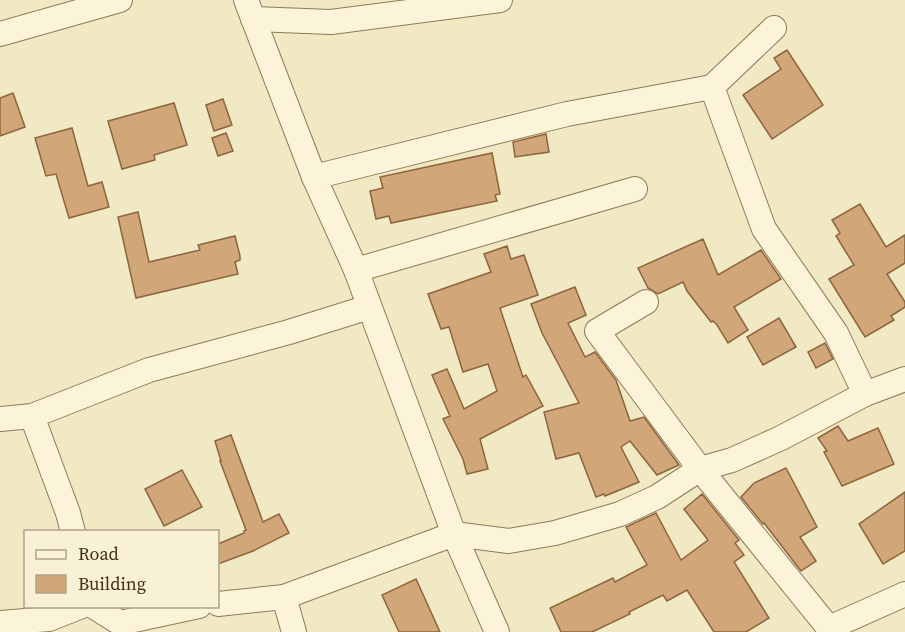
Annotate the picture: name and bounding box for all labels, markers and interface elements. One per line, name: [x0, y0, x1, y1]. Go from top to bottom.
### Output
legend: [24, 530, 219, 608]
text: Road: [78, 541, 119, 566]
text: Building: [78, 571, 146, 596]

